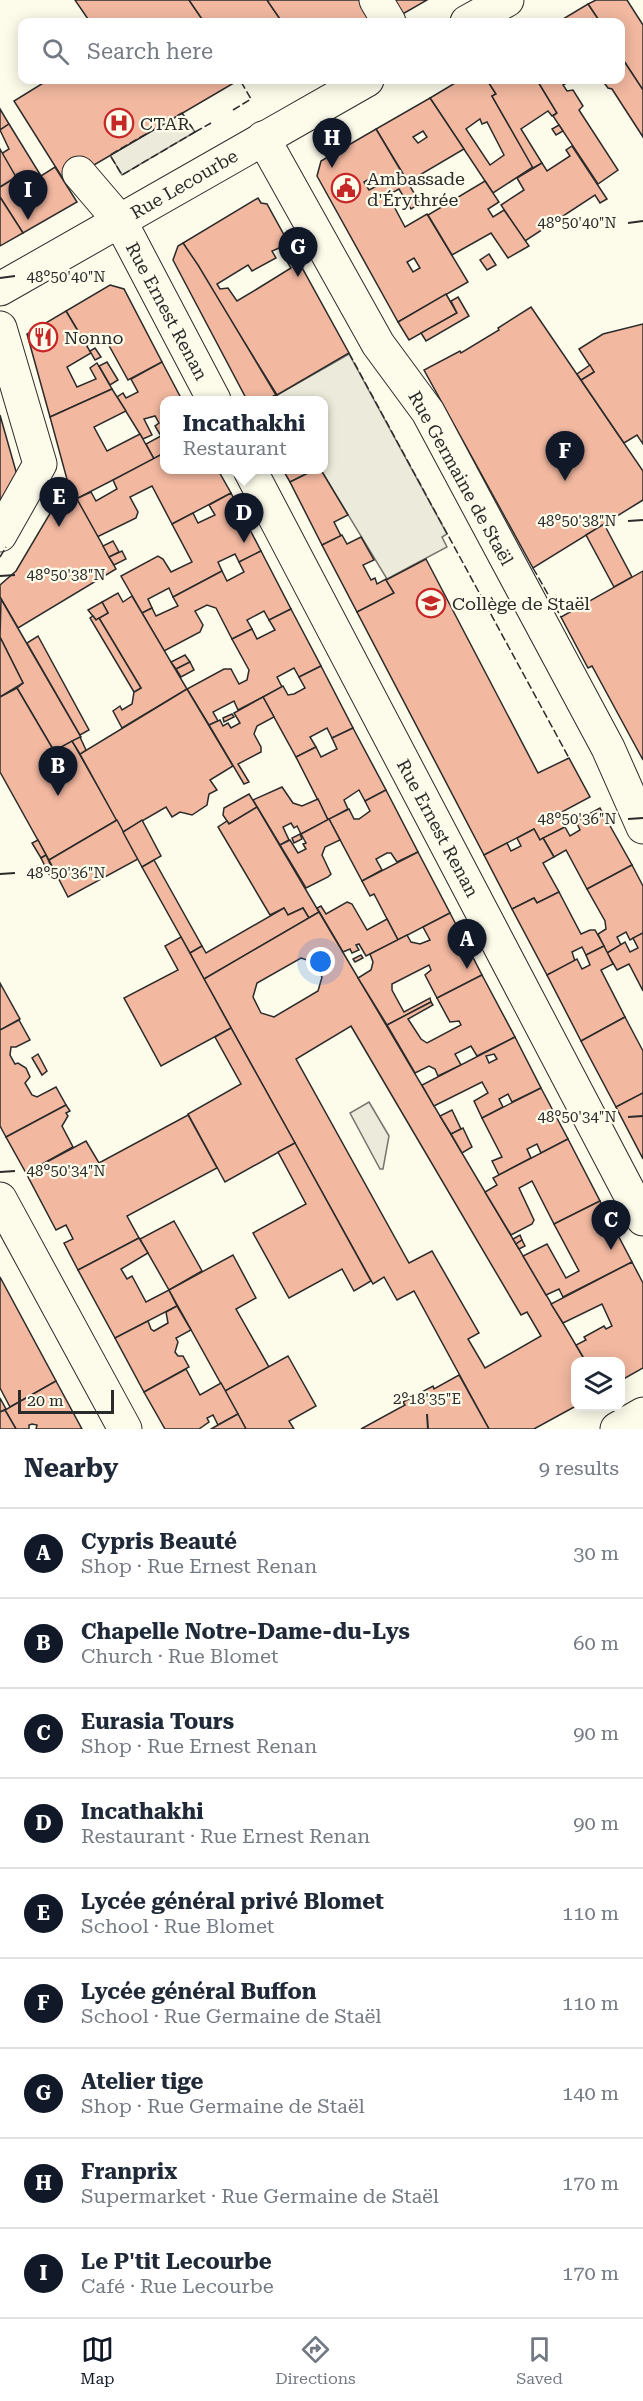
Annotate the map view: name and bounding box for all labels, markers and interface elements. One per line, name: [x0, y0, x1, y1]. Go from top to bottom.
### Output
search box: [18, 18, 625, 84]
icon: search: [39, 35, 72, 68]
text: Search here: [87, 39, 213, 64]
hospital icon: CTAR: [103, 107, 135, 139]
place label: CTAR: [140, 113, 190, 134]
pin: H: [312, 118, 352, 168]
street label: Rue Lecourbe: [127, 145, 241, 223]
place label: Ambassade d'Érythrée: [367, 168, 465, 210]
pin: I: [9, 170, 48, 220]
public building icon: Ambassade d'Érythrée: [330, 172, 362, 204]
text: 48°50'40"N: [537, 214, 617, 232]
pin: G: [278, 228, 318, 277]
street label: Rue Ernest Renan: [122, 238, 212, 384]
text: 48°50'40"N: [26, 268, 106, 286]
restaurant icon: Nonno: [27, 321, 59, 353]
place label: Nonno: [64, 327, 124, 348]
street label: Rue Germaine de Staël: [404, 387, 518, 569]
popup: [160, 396, 328, 474]
text: Incathakhi: [183, 411, 305, 436]
pin: F: [546, 432, 584, 481]
text: Restaurant: [183, 436, 287, 460]
pin: E: [40, 478, 78, 527]
pin: D: [224, 494, 264, 543]
text: 48°50'38"N: [537, 512, 617, 530]
text: 48°50'38"N: [26, 566, 106, 584]
school or university icon: Collège de Staël: [415, 587, 447, 619]
place label: Collège de Staël: [452, 593, 590, 614]
pin: B: [38, 746, 78, 796]
street label: Rue Ernest Renan: [393, 755, 483, 901]
text: 48°50'36"N: [537, 810, 617, 828]
text: 48°50'36"N: [26, 864, 106, 882]
pin: A: [448, 920, 486, 969]
your location: [306, 947, 335, 976]
text: 48°50'34"N: [537, 1108, 617, 1126]
text: 48°50'34"N: [26, 1162, 106, 1180]
pin: C: [592, 1200, 630, 1250]
map controls: [571, 1357, 625, 1411]
button: layers: [571, 1357, 625, 1411]
scale bar: [18, 1387, 114, 1414]
text: 2°18'35"E: [393, 1390, 461, 1408]
text: 20 m: [27, 1391, 64, 1410]
text: Nearby: [24, 1453, 118, 1483]
text: 9 results: [539, 1456, 619, 1480]
text: Cypris Beauté: [81, 1529, 237, 1554]
text: A: [36, 1541, 51, 1565]
text: 30 m: [573, 1541, 619, 1565]
text: Shop · Rue Ernest Renan: [81, 1554, 317, 1578]
text: Chapelle Notre-Dame-du-Lys: [81, 1619, 410, 1644]
text: B: [36, 1631, 51, 1655]
text: 60 m: [573, 1631, 619, 1655]
text: Church · Rue Blomet: [81, 1644, 278, 1668]
text: Eurasia Tours: [81, 1709, 234, 1734]
text: C: [37, 1721, 51, 1745]
text: 90 m: [573, 1721, 619, 1745]
text: Shop · Rue Ernest Renan: [81, 1734, 317, 1758]
text: Incathakhi: [81, 1799, 204, 1824]
text: D: [35, 1811, 52, 1835]
text: 90 m: [573, 1811, 619, 1835]
text: Restaurant · Rue Ernest Renan: [81, 1824, 370, 1848]
text: Lycée général privé Blomet: [81, 1889, 384, 1914]
text: E: [37, 1901, 50, 1925]
text: 110 m: [562, 1901, 619, 1925]
text: School · Rue Blomet: [81, 1914, 274, 1938]
text: Lycée général Buffon: [81, 1979, 316, 2004]
text: F: [37, 1991, 50, 2015]
text: 110 m: [562, 1991, 619, 2015]
text: School · Rue Germaine de Staël: [81, 2004, 382, 2028]
text: Atelier tige: [81, 2069, 203, 2094]
text: G: [36, 2081, 51, 2105]
text: 140 m: [562, 2081, 619, 2105]
text: Shop · Rue Germaine de Staël: [81, 2094, 365, 2118]
text: Franprix: [81, 2159, 177, 2184]
text: H: [35, 2171, 52, 2195]
text: 170 m: [562, 2171, 619, 2195]
text: Supermarket · Rue Germaine de Staël: [81, 2184, 439, 2208]
text: Le P'tit Lecourbe: [81, 2249, 272, 2274]
text: I: [40, 2261, 47, 2285]
text: 170 m: [562, 2261, 619, 2285]
text: Café · Rue Lecourbe: [81, 2274, 274, 2298]
tab: Map: [80, 2333, 115, 2388]
tab: Directions: [275, 2333, 356, 2388]
tab: Saved: [516, 2333, 563, 2388]

